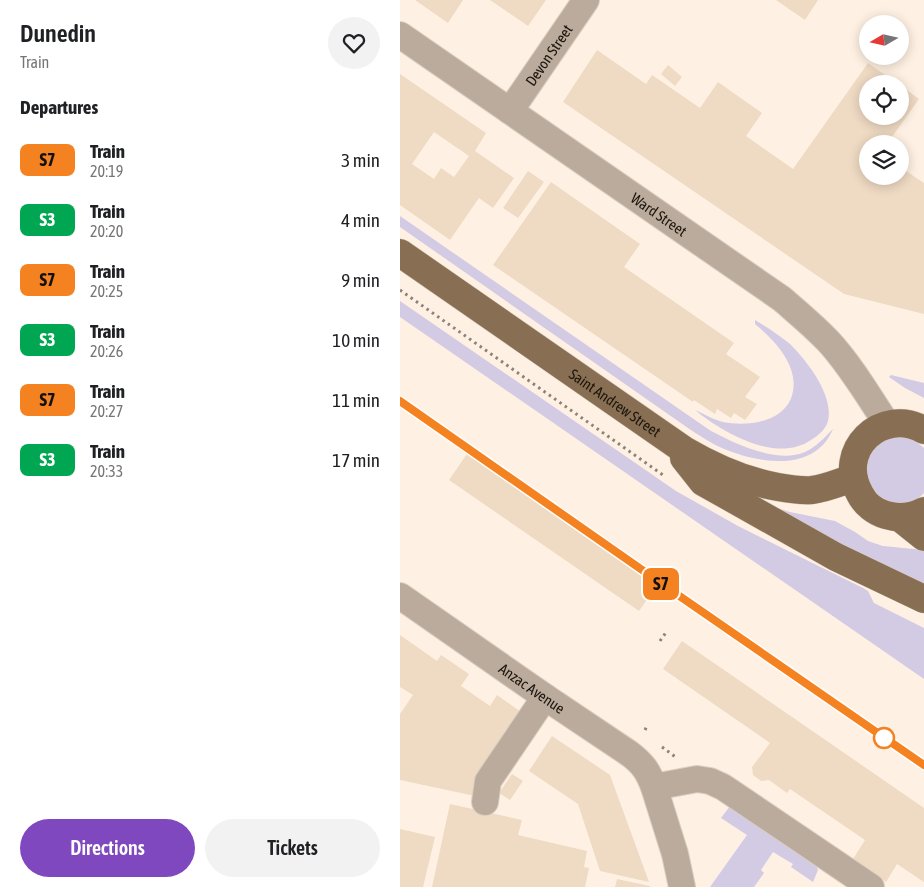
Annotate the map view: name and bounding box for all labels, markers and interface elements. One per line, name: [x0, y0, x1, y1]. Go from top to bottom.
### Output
north arrow: [859, 15, 909, 65]
map controls: [859, 15, 909, 185]
button: heart: [328, 17, 380, 69]
text: Dunedin: [20, 20, 96, 47]
street label: Devon Street: [521, 21, 575, 89]
text: Train: [20, 53, 49, 71]
button: locate: [859, 75, 909, 125]
text: Departures: [20, 96, 98, 118]
button: layers: [859, 135, 909, 185]
text: Train: [90, 140, 125, 162]
text: S7: [39, 149, 56, 170]
text: 3 min: [341, 149, 380, 171]
text: 20:19: [90, 162, 123, 180]
street label: Ward Street: [628, 189, 690, 239]
text: Train: [90, 200, 125, 222]
text: S3: [39, 209, 56, 230]
text: 4 min: [341, 209, 380, 231]
text: 20:20: [90, 222, 123, 240]
text: Train: [90, 260, 125, 282]
text: S7: [39, 269, 56, 290]
text: 9 min: [341, 269, 380, 291]
text: 20:25: [90, 282, 123, 300]
text: Train: [90, 320, 125, 342]
text: S3: [39, 329, 56, 350]
text: 10 min: [332, 329, 380, 351]
text: 20:26: [90, 342, 123, 360]
street label: Saint Andrew Street: [566, 365, 664, 440]
text: Train: [90, 380, 125, 402]
text: S7: [39, 389, 56, 410]
text: 11 min: [332, 389, 380, 411]
text: 20:27: [90, 402, 123, 420]
text: Train: [90, 440, 125, 462]
text: S3: [39, 449, 56, 470]
text: 17 min: [332, 449, 380, 471]
text: 20:33: [90, 462, 123, 480]
line badge: S7: [638, 568, 684, 600]
text: S7: [653, 573, 669, 594]
street label: Anzac Avenue: [496, 659, 568, 717]
unlabelled marker: [873, 727, 895, 749]
button: Directions: [20, 819, 195, 877]
button: Tickets: [205, 819, 380, 877]

